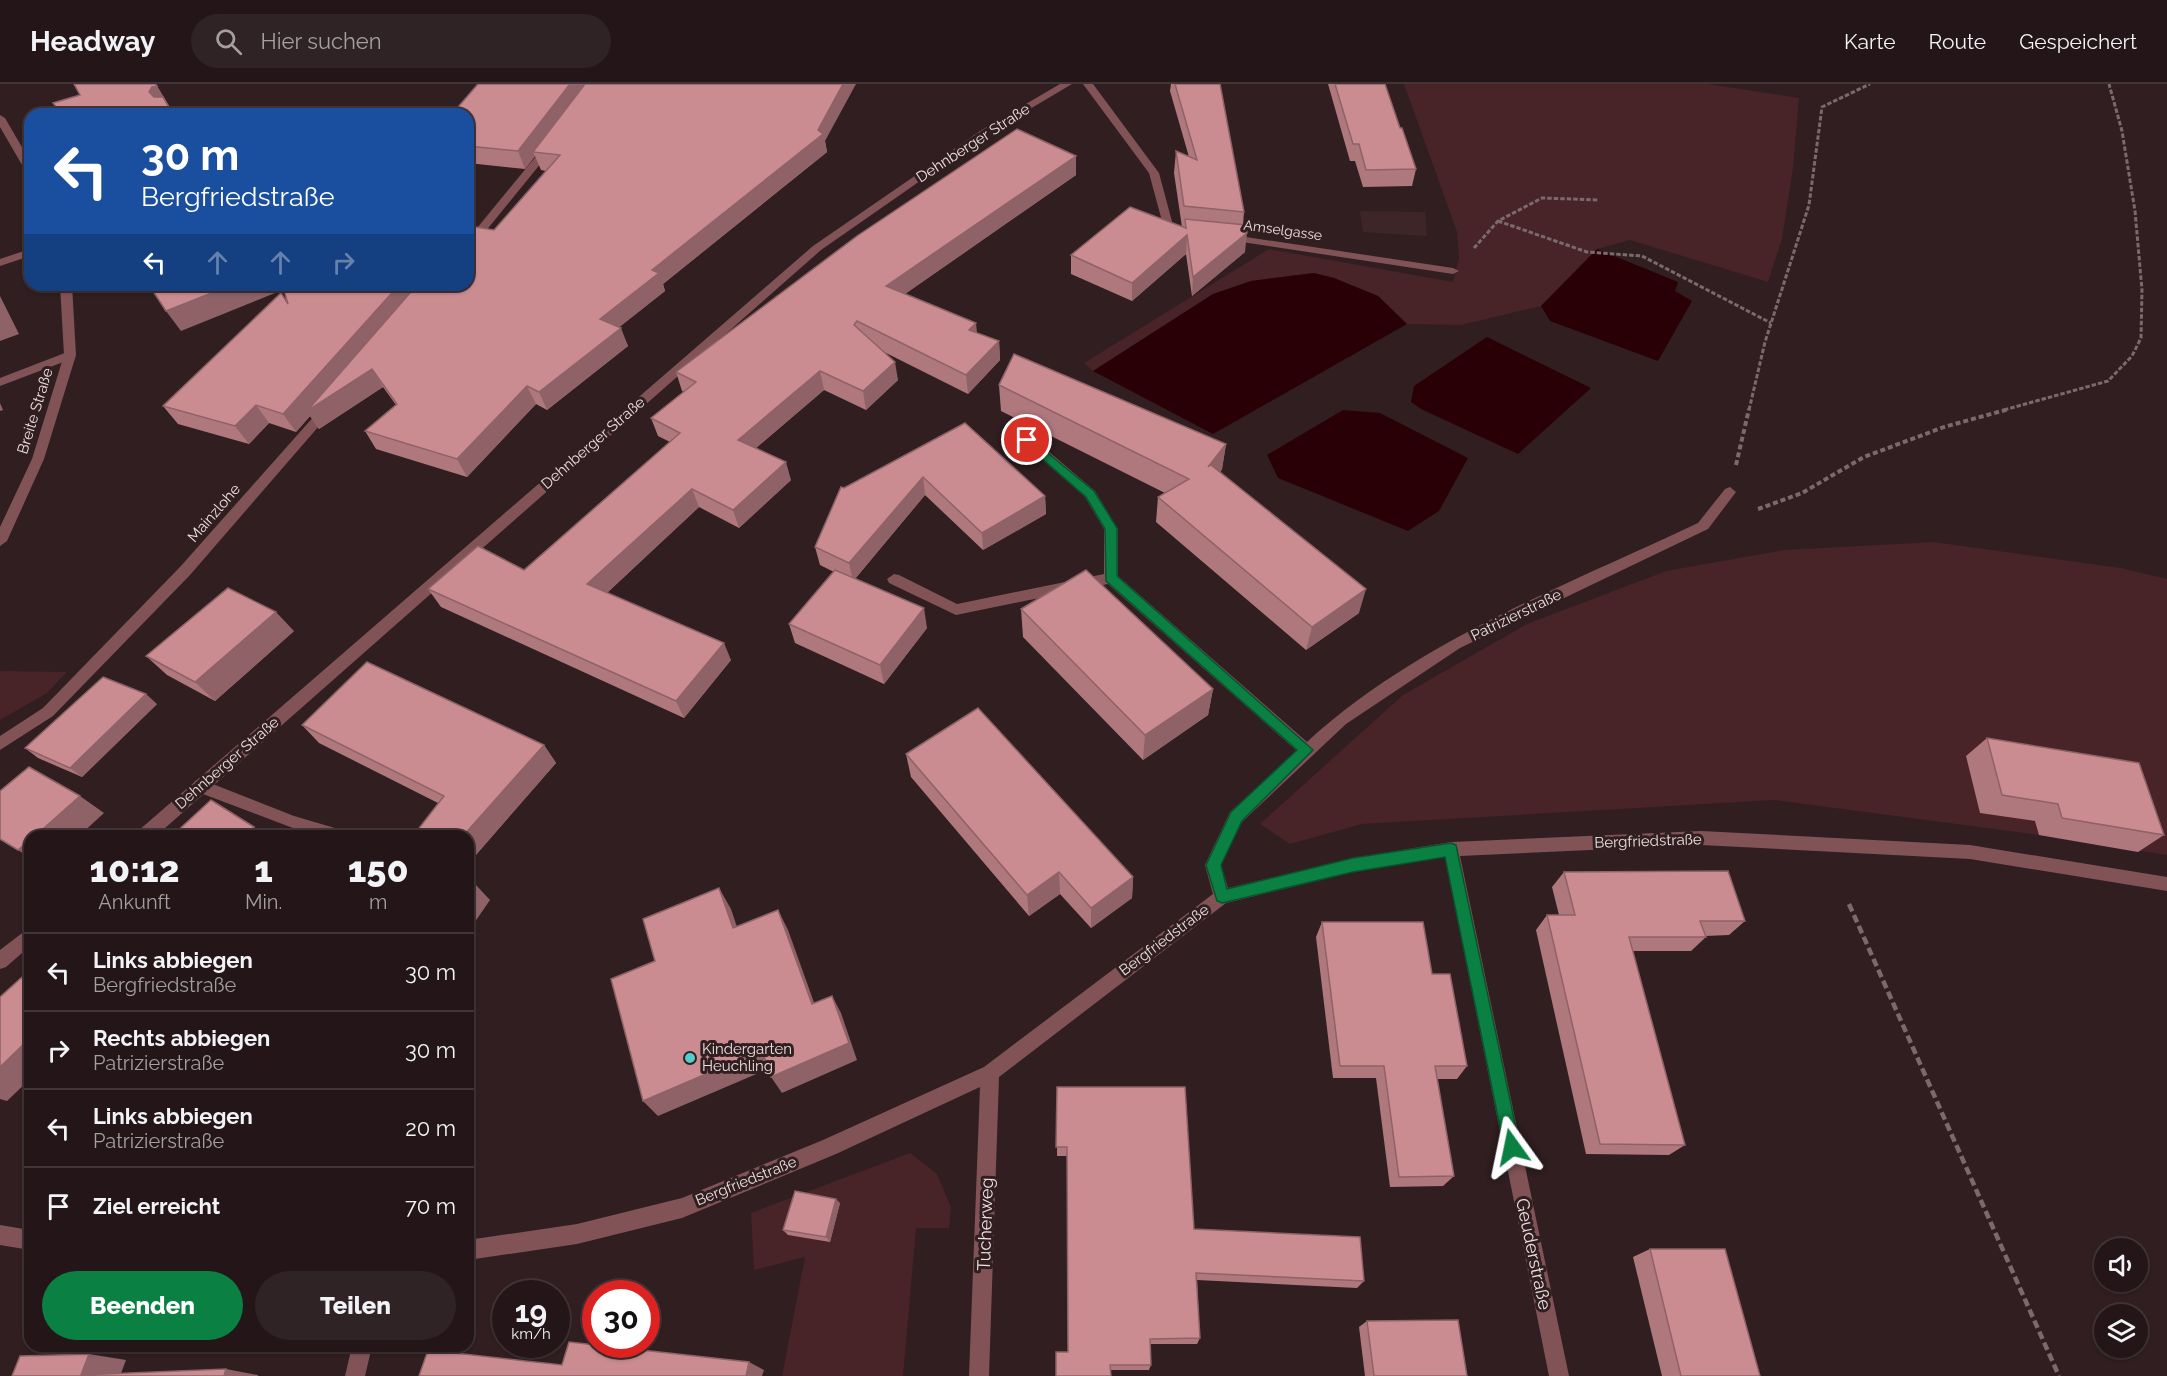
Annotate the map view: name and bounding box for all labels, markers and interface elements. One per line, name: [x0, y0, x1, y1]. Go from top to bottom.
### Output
search box: [191, 14, 611, 68]
text: Headway: [30, 25, 155, 58]
icon: search: [212, 25, 245, 58]
text: Hier suchen: [260, 28, 382, 54]
text: Karte: [1844, 29, 1896, 54]
text: Route: [1929, 29, 1986, 54]
text: Gespeichert: [2019, 29, 2137, 54]
street label: Dehnberger Straße: [913, 100, 1033, 186]
text: 30 m: [141, 131, 239, 180]
icon: left: [42, 132, 120, 210]
text: Bergfriedstraße: [141, 181, 334, 212]
street label: Amselgasse: [1243, 217, 1323, 243]
icon: left: [138, 246, 171, 279]
icon: ahead: [201, 246, 234, 279]
icon: ahead: [264, 246, 297, 279]
icon: right: [327, 246, 360, 279]
street label: Breite Straße: [13, 366, 57, 456]
street label: Dehnberger Straße: [537, 393, 649, 493]
pin: [1001, 414, 1052, 465]
icon: arrive: [1010, 423, 1043, 456]
street label: Mainzlohe: [184, 480, 244, 546]
street label: Patrizierstraße: [1468, 585, 1564, 645]
street label: Dehnberger Straße: [171, 713, 283, 813]
street label: Bergfriedstraße: [1594, 830, 1702, 852]
text: 10:12: [89, 848, 180, 890]
text: 1: [254, 848, 273, 890]
text: 150: [348, 848, 409, 890]
text: Ankunft: [98, 890, 171, 914]
text: Min.: [245, 890, 282, 914]
text: m: [369, 890, 387, 914]
street label: Bergfriedstraße: [1116, 900, 1212, 980]
text: Links abbiegen: [93, 947, 253, 973]
icon: left: [42, 956, 75, 989]
text: 30 m: [405, 959, 456, 985]
text: Bergfriedstraße: [93, 973, 236, 997]
text: Rechts abbiegen: [93, 1025, 270, 1051]
icon: right: [42, 1034, 75, 1067]
text: 30 m: [405, 1037, 456, 1063]
place label: Kindergarten Heuchling: [702, 1040, 792, 1075]
text: Patrizierstraße: [93, 1051, 224, 1075]
marker: Kindergarten Heuchling: [683, 1051, 697, 1065]
text: Links abbiegen: [93, 1103, 253, 1129]
icon: left: [42, 1112, 75, 1145]
text: 20 m: [405, 1115, 456, 1141]
position arrow: [1480, 1115, 1544, 1179]
text: Patrizierstraße: [93, 1129, 224, 1153]
street label: Bergfriedstraße: [693, 1152, 799, 1209]
street label: Tucherweg: [973, 1177, 997, 1271]
icon: arrive: [42, 1190, 75, 1223]
text: Ziel erreicht: [93, 1193, 220, 1219]
text: 70 m: [405, 1193, 456, 1219]
street label: Geuderstraße: [1512, 1196, 1556, 1312]
map controls: [2094, 1238, 2148, 1358]
button: sound: [2094, 1238, 2148, 1292]
button: Beenden: [42, 1271, 243, 1340]
button: Teilen: [255, 1271, 456, 1340]
speed limit sign: 30: [582, 1280, 660, 1358]
text: 19: [515, 1294, 547, 1329]
button: layers: [2094, 1304, 2148, 1358]
text: km/h: [511, 1325, 551, 1343]

